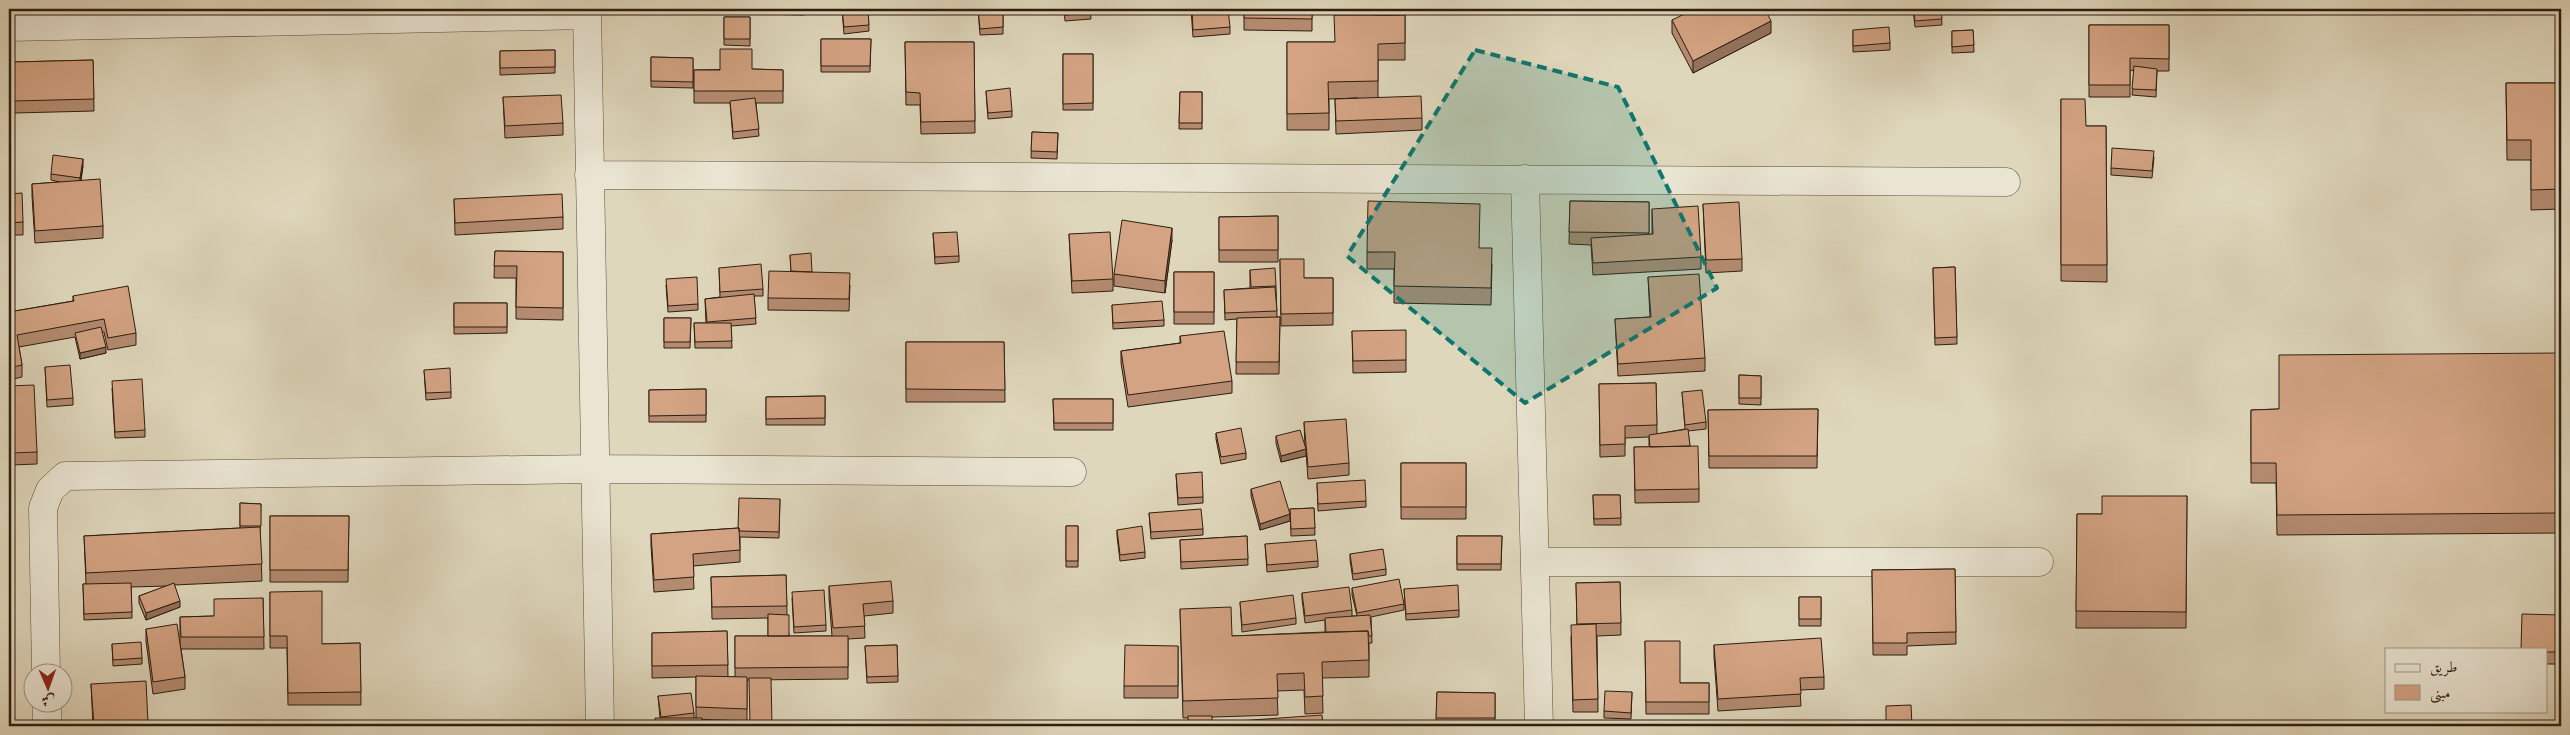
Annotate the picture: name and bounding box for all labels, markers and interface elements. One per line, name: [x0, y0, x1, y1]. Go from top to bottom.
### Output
legend: [2385, 648, 2548, 712]
text: طريق: [2430, 658, 2457, 677]
north arrow: [22, 662, 72, 712]
text: مبنى: [2430, 684, 2450, 704]
text: ش: [41, 692, 56, 709]

